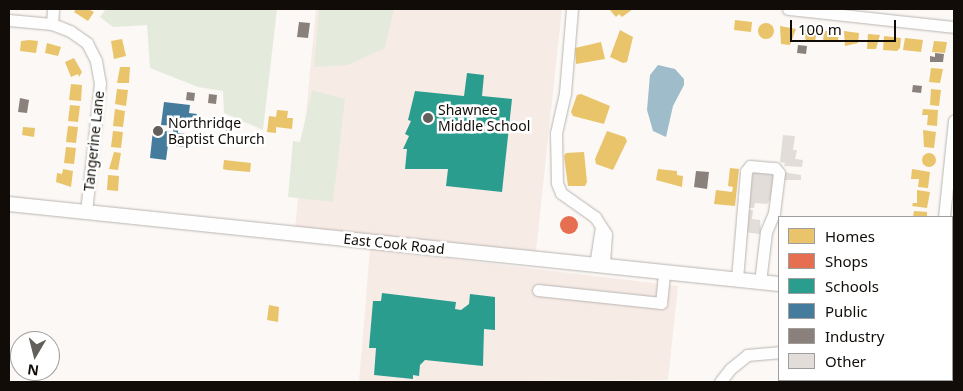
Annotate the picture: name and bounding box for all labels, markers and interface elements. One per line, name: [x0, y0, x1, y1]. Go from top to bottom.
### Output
scale bar: [793, 10, 899, 42]
text: 100 m: [798, 19, 842, 39]
street label: Tangerine Lane: [80, 90, 108, 192]
place label: Shawnee Middle School: [438, 102, 530, 134]
marker: Shawnee Middle School: [422, 112, 434, 124]
place label: Northridge Baptist Church: [168, 115, 265, 148]
marker: Northridge Baptist Church: [152, 125, 164, 137]
legend: [778, 216, 953, 381]
text: Homes: [825, 226, 875, 246]
street label: East Cook Road: [343, 230, 445, 258]
text: Shops: [825, 251, 868, 271]
text: Schools: [825, 276, 879, 296]
text: Public: [825, 301, 868, 321]
text: Industry: [825, 326, 884, 346]
north arrow: [10, 331, 60, 381]
text: Other: [825, 351, 866, 371]
text: N: [26, 360, 40, 381]

